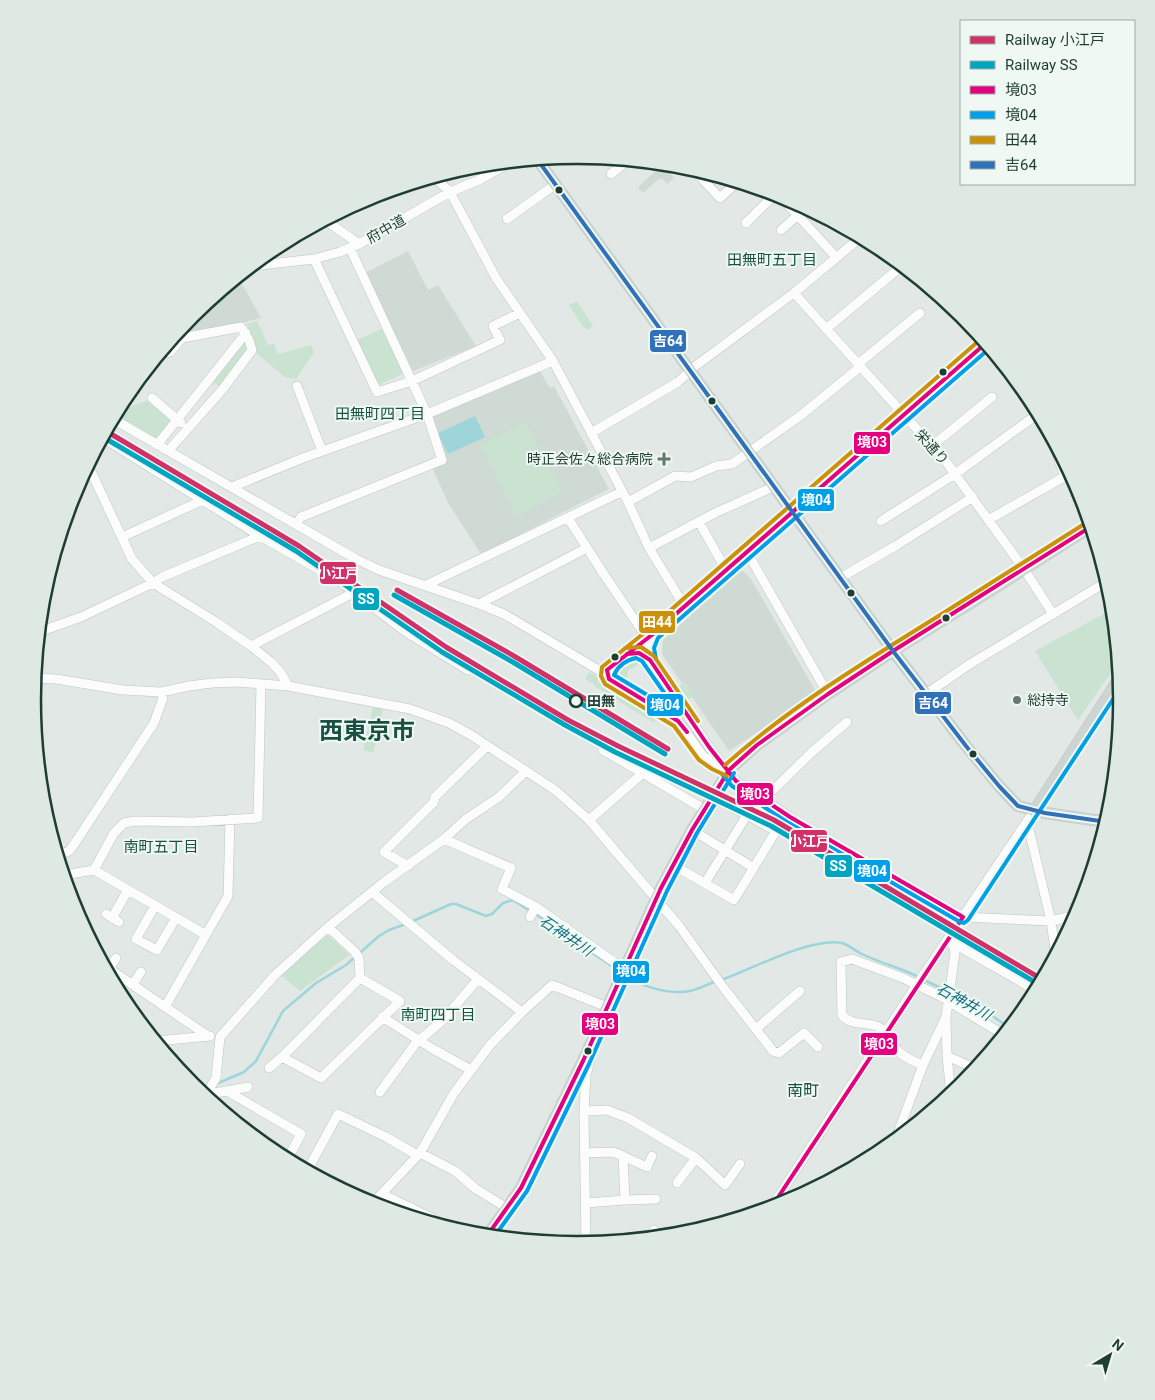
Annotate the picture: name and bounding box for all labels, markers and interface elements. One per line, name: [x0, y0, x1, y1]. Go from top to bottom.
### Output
legend: [960, 20, 1135, 185]
text: Railway 小江戸: [1005, 31, 1105, 49]
text: Railway SS: [1005, 56, 1078, 74]
text: 境03: [1005, 81, 1037, 99]
text: 境04: [1005, 106, 1037, 124]
text: 田44: [1005, 131, 1037, 149]
text: 吉64: [1005, 156, 1037, 174]
unlabelled marker: [554, 185, 564, 195]
street label: 府中道: [364, 212, 408, 246]
district label: 田無町五丁目: [727, 251, 817, 269]
line badge: 吉64: [649, 329, 687, 353]
text: 吉64: [653, 333, 683, 349]
unlabelled marker: [938, 367, 948, 377]
unlabelled marker: [707, 396, 717, 406]
district label: 田無町四丁目: [335, 405, 425, 423]
street label: 栄通り: [912, 426, 952, 468]
line badge: 境03: [853, 431, 891, 455]
text: 境03: [857, 434, 887, 450]
place label: 時正会佐々総合病院: [527, 451, 653, 467]
marker: 時正会佐々総合病院: [657, 452, 671, 466]
line badge: 境04: [797, 488, 835, 512]
text: 境04: [801, 492, 831, 508]
line badge: 小江戸: [319, 561, 357, 585]
text: 小江戸: [317, 565, 359, 581]
line badge: SS: [352, 587, 380, 611]
unlabelled marker: [846, 588, 856, 598]
text: SS: [357, 591, 375, 607]
line badge: 田44: [638, 610, 676, 634]
unlabelled marker: [941, 613, 951, 623]
text: 田44: [642, 614, 672, 630]
unlabelled marker: [610, 652, 620, 662]
line badge: 吉64: [914, 691, 952, 715]
place label: 総持寺: [1027, 692, 1069, 708]
place label: 田無: [587, 693, 615, 709]
line badge: 境04: [646, 693, 684, 717]
marker: 田無: [569, 694, 583, 708]
marker: 総持寺: [1011, 694, 1023, 706]
text: 吉64: [918, 695, 948, 711]
text: 境04: [650, 697, 680, 713]
district label: 西東京市: [319, 717, 415, 745]
unlabelled marker: [968, 749, 978, 759]
line badge: 境03: [736, 782, 774, 806]
text: 境03: [740, 786, 770, 802]
line badge: 小江戸: [790, 829, 828, 853]
text: 小江戸: [788, 833, 830, 849]
district label: 南町五丁目: [123, 838, 199, 856]
line badge: SS: [824, 854, 853, 878]
text: SS: [829, 858, 847, 874]
line badge: 境04: [853, 859, 891, 883]
text: 境04: [857, 863, 887, 879]
water label: 石神井川: [536, 912, 598, 961]
line badge: 境04: [612, 960, 650, 984]
text: 境04: [616, 963, 646, 979]
water label: 石神井川: [933, 980, 996, 1025]
district label: 南町四丁目: [400, 1006, 476, 1024]
line badge: 境03: [581, 1012, 619, 1036]
text: 境03: [585, 1016, 615, 1032]
line badge: 境03: [860, 1032, 898, 1056]
text: 境03: [864, 1036, 894, 1052]
unlabelled marker: [583, 1046, 593, 1056]
district label: 南町: [787, 1081, 819, 1100]
north arrow: [1085, 1330, 1135, 1380]
text: N: [1109, 1335, 1127, 1354]

